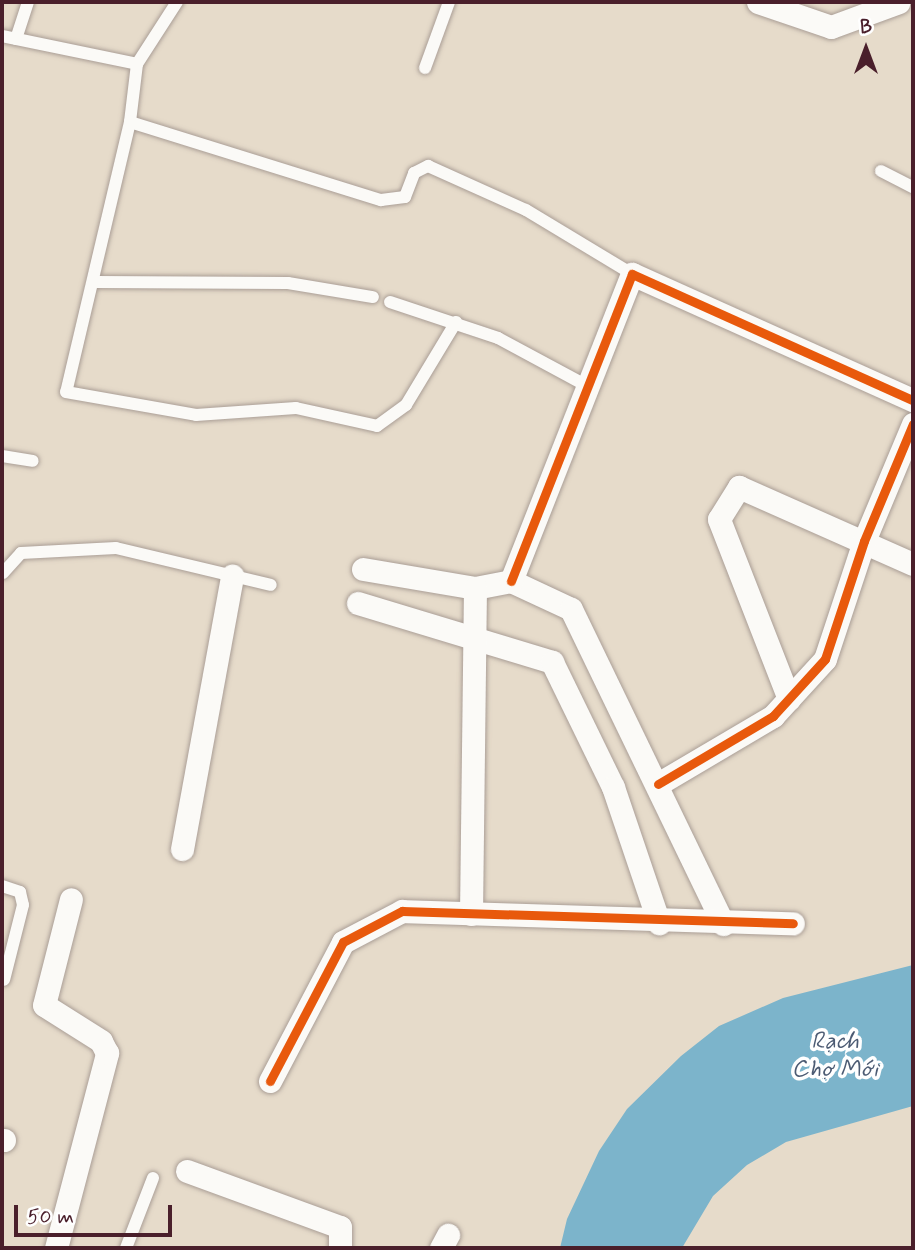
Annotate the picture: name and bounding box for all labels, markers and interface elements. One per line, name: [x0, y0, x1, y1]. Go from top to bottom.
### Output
north arrow: [831, 14, 901, 84]
text: B: [860, 15, 872, 40]
water label: Rạch Chợ Mới: [792, 1028, 878, 1084]
scale bar: [18, 1190, 175, 1234]
text: 50 m: [27, 1203, 74, 1231]

